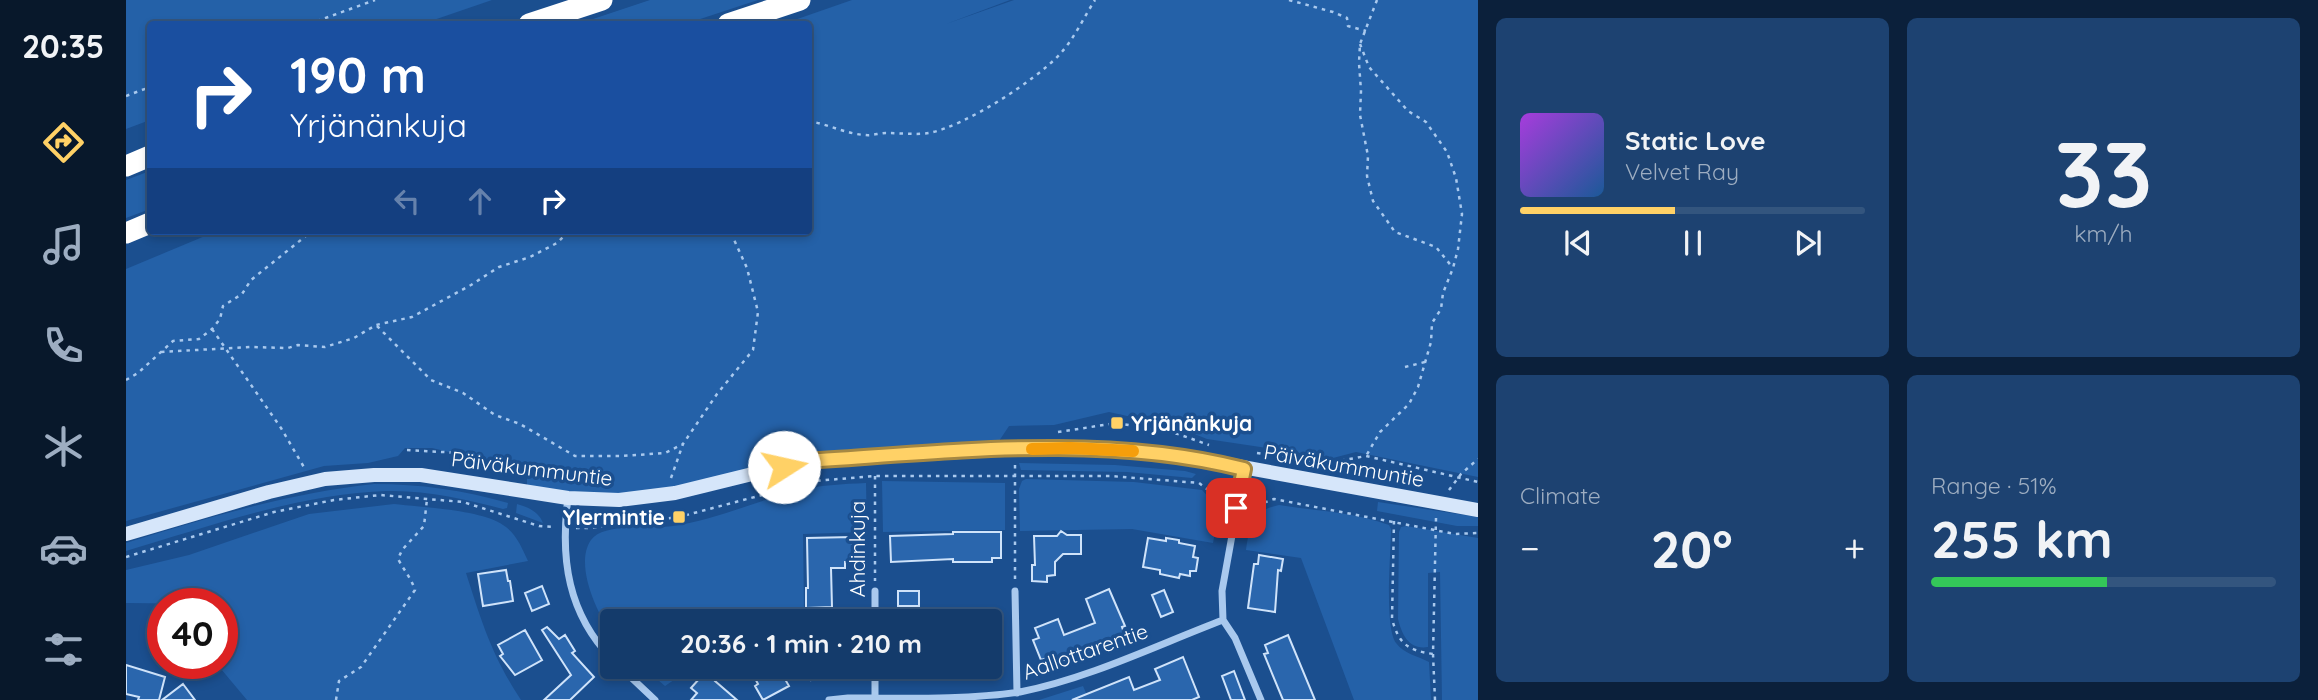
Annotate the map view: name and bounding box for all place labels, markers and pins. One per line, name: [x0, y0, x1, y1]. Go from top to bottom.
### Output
place label: Yrjänänkuja: [1131, 410, 1252, 436]
marker: Yrjänänkuja: [1109, 415, 1125, 431]
pin: [1206, 478, 1266, 538]
place label: Ylermintie: [563, 504, 665, 530]
marker: Ylermintie: [671, 509, 687, 525]

